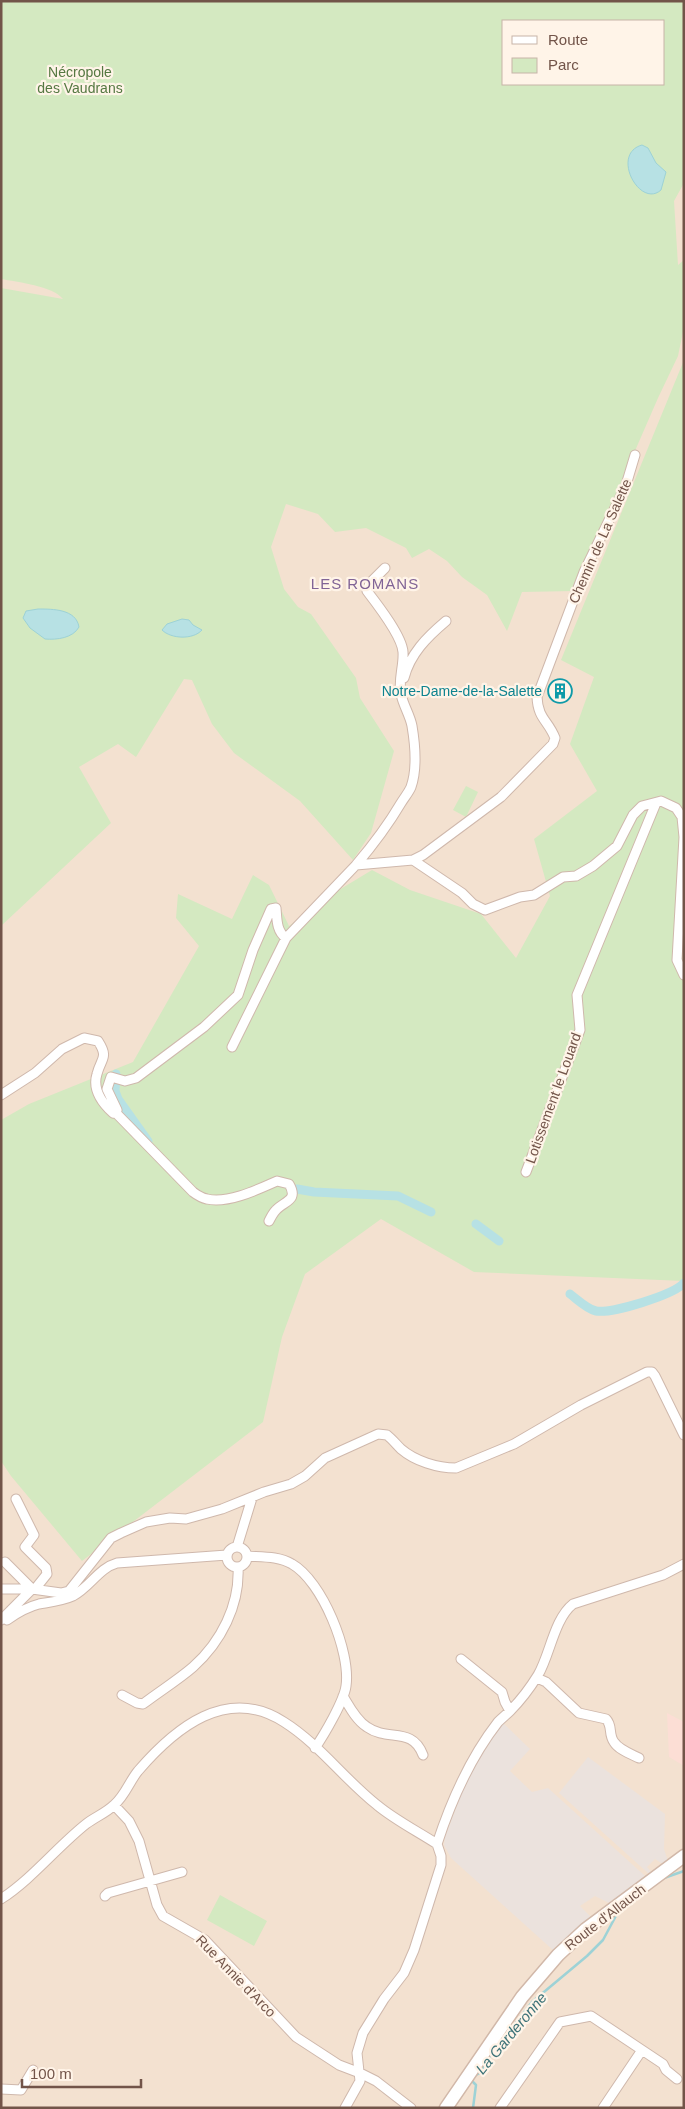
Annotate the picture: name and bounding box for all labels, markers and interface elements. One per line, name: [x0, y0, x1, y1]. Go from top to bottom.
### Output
legend: [502, 20, 665, 85]
text: Route: [548, 31, 588, 48]
text: Parc: [548, 56, 579, 73]
park label: Nécropole des Vaudrans: [37, 64, 123, 96]
street label: Chemin de La Salette: [565, 476, 635, 606]
district label: LES ROMANS: [311, 575, 419, 592]
building icon: Notre-Dame-de-la-Salette: [547, 678, 573, 704]
place label: Notre-Dame-de-la-Salette: [382, 683, 542, 699]
street label: Lotissement le Louard: [522, 1031, 584, 1165]
street label: Route d'Allauch: [562, 1881, 648, 1953]
street label: Rue Annie d'Arco: [193, 1932, 279, 2020]
water label: La Garderonne: [472, 1989, 550, 2077]
scale bar: [22, 2056, 141, 2088]
text: 100 m: [30, 2065, 72, 2082]

